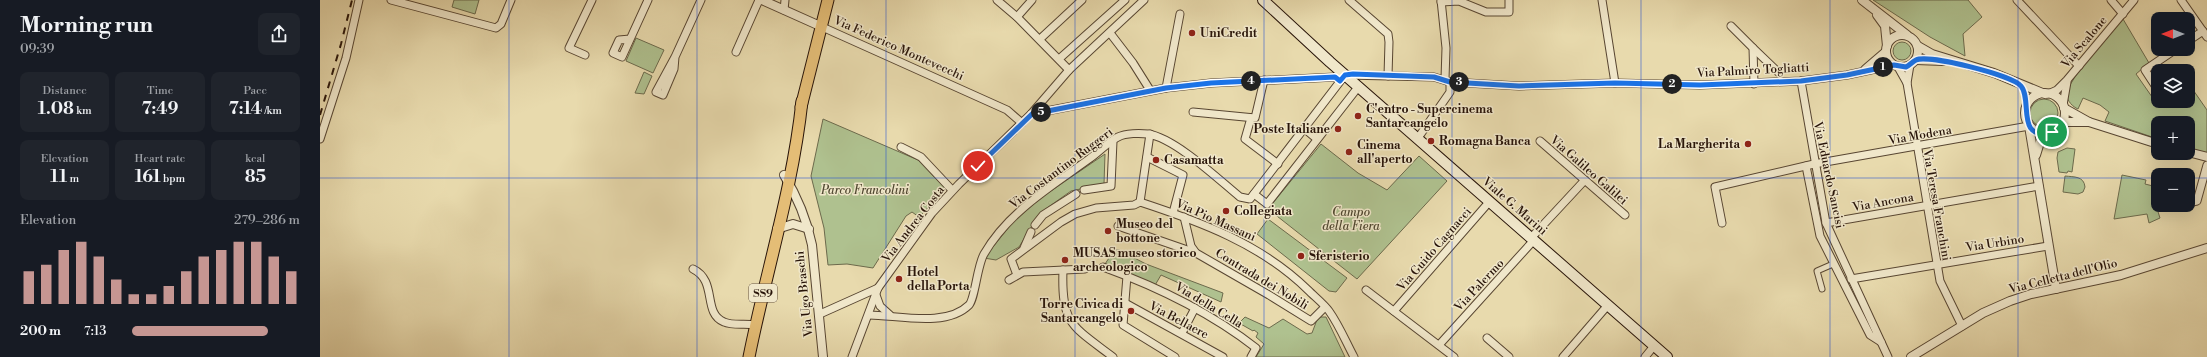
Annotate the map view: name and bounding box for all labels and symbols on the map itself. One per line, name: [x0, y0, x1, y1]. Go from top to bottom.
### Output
north arrow: [2151, 12, 2195, 56]
street label: Via Federico Montevecchi: [831, 13, 966, 84]
street label: Via Scalone: [2058, 13, 2110, 72]
place label: UniCredit: [1200, 26, 1258, 41]
marker: UniCredit: [1187, 28, 1197, 38]
pin: 1: [1873, 57, 1893, 77]
street label: Via Palmiro Togliatti: [1695, 60, 1810, 81]
pin: 4: [1241, 71, 1261, 91]
pin: 3: [1449, 72, 1469, 92]
pin: 2: [1662, 74, 1682, 94]
pin: 5: [1031, 102, 1051, 122]
place label: C'entro - Supercinema Santarcangelo: [1366, 102, 1493, 131]
marker: C'entro - Supercinema Santarcangelo: [1353, 111, 1363, 121]
pin: [2035, 115, 2069, 149]
street label: Via Eduardo Sancisi: [1810, 119, 1847, 230]
place label: Poste Italiane: [1254, 122, 1331, 137]
street label: Via Modena: [1886, 122, 1954, 149]
marker: Poste Italiane: [1333, 124, 1343, 134]
street label: Via Costantino Ruggeri: [1006, 125, 1116, 213]
street label: Via Galileo Galilei: [1546, 132, 1630, 208]
place label: Romagna Banca: [1439, 134, 1531, 149]
marker: Romagna Banca: [1426, 136, 1436, 146]
place label: La Margherita: [1658, 137, 1741, 152]
place label: Cinema all'aperto: [1357, 138, 1413, 167]
marker: La Margherita: [1743, 139, 1753, 149]
marker: Cinema all'aperto: [1344, 147, 1354, 157]
street label: Via Teresa Franchini: [1919, 147, 1954, 262]
pin: [961, 149, 995, 183]
place label: Casamatta: [1164, 153, 1224, 168]
marker: Casamatta: [1151, 155, 1161, 165]
street label: Viale G. Marini: [1478, 173, 1550, 239]
street label: Via Andrea Costa: [878, 182, 949, 266]
park label: Parco Francolini: [820, 183, 909, 198]
street label: Via Ancona: [1850, 190, 1916, 215]
street label: Via Pio Massani: [1172, 196, 1258, 245]
place label: Collegiata: [1234, 204, 1293, 219]
street label: Via Guido Cagnacci: [1393, 204, 1475, 295]
park label: Campo della Fiera: [1322, 205, 1380, 234]
marker: Collegiata: [1221, 206, 1231, 216]
place label: Museo del bottone: [1116, 217, 1173, 246]
marker: Museo del bottone: [1103, 226, 1113, 236]
street label: Via Urbino: [1964, 231, 2026, 256]
place label: MUSAS museo storico archeologico: [1073, 246, 1196, 275]
street label: Contrada dei Nobili: [1212, 246, 1311, 313]
place label: Sferisterio: [1309, 249, 1370, 264]
street label: Via Ugo Braschi: [793, 250, 817, 339]
marker: Sferisterio: [1296, 251, 1306, 261]
marker: MUSAS museo storico archeologico: [1060, 255, 1070, 265]
street label: Via Palermo: [1451, 256, 1508, 315]
street label: Via Celletta dell'Olio: [2006, 256, 2119, 297]
place label: Hotel della Porta: [907, 265, 970, 294]
marker: Hotel della Porta: [894, 274, 904, 284]
street label: Via della Cella: [1171, 279, 1246, 332]
road number: SS9: [749, 284, 777, 302]
place label: Torre Civica di Santarcangelo: [1040, 297, 1123, 326]
street label: Via Bellaere: [1146, 298, 1211, 342]
marker: Torre Civica di Santarcangelo: [1126, 306, 1136, 316]

